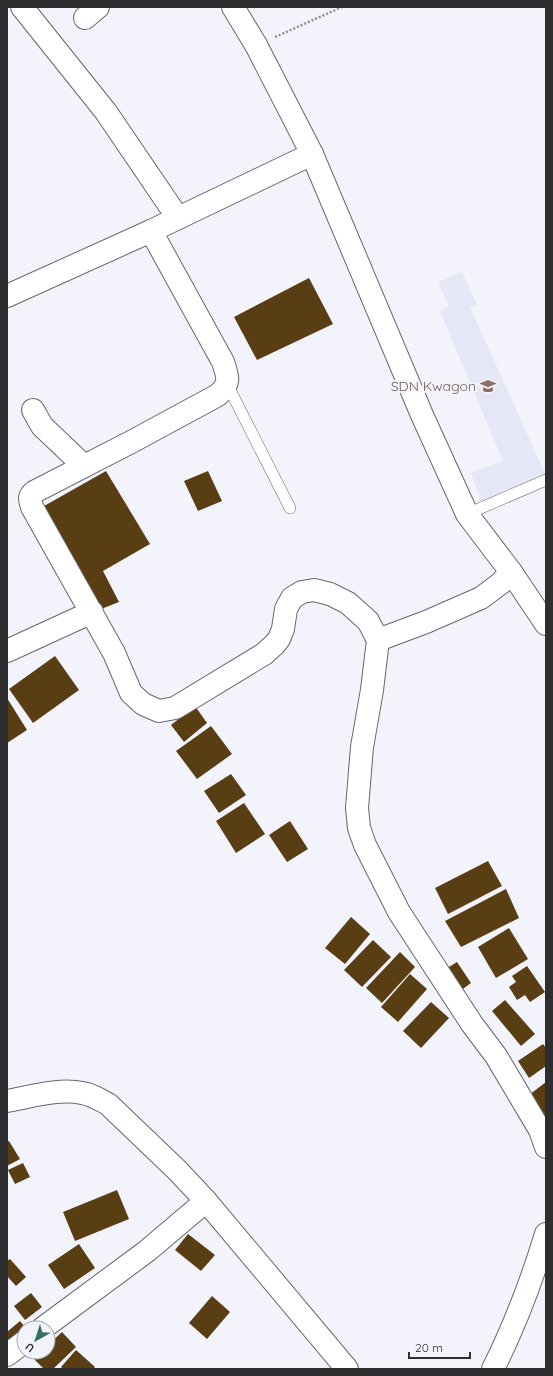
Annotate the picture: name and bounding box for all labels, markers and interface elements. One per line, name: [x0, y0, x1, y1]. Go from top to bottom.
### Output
place label: SDN Kwagon: [391, 377, 476, 395]
school or university icon: SDN Kwagon: [479, 377, 497, 395]
north arrow: [16, 1320, 56, 1360]
scale bar: [409, 1334, 470, 1360]
text: U: [22, 1340, 37, 1356]
text: 20 m: [415, 1340, 443, 1355]

